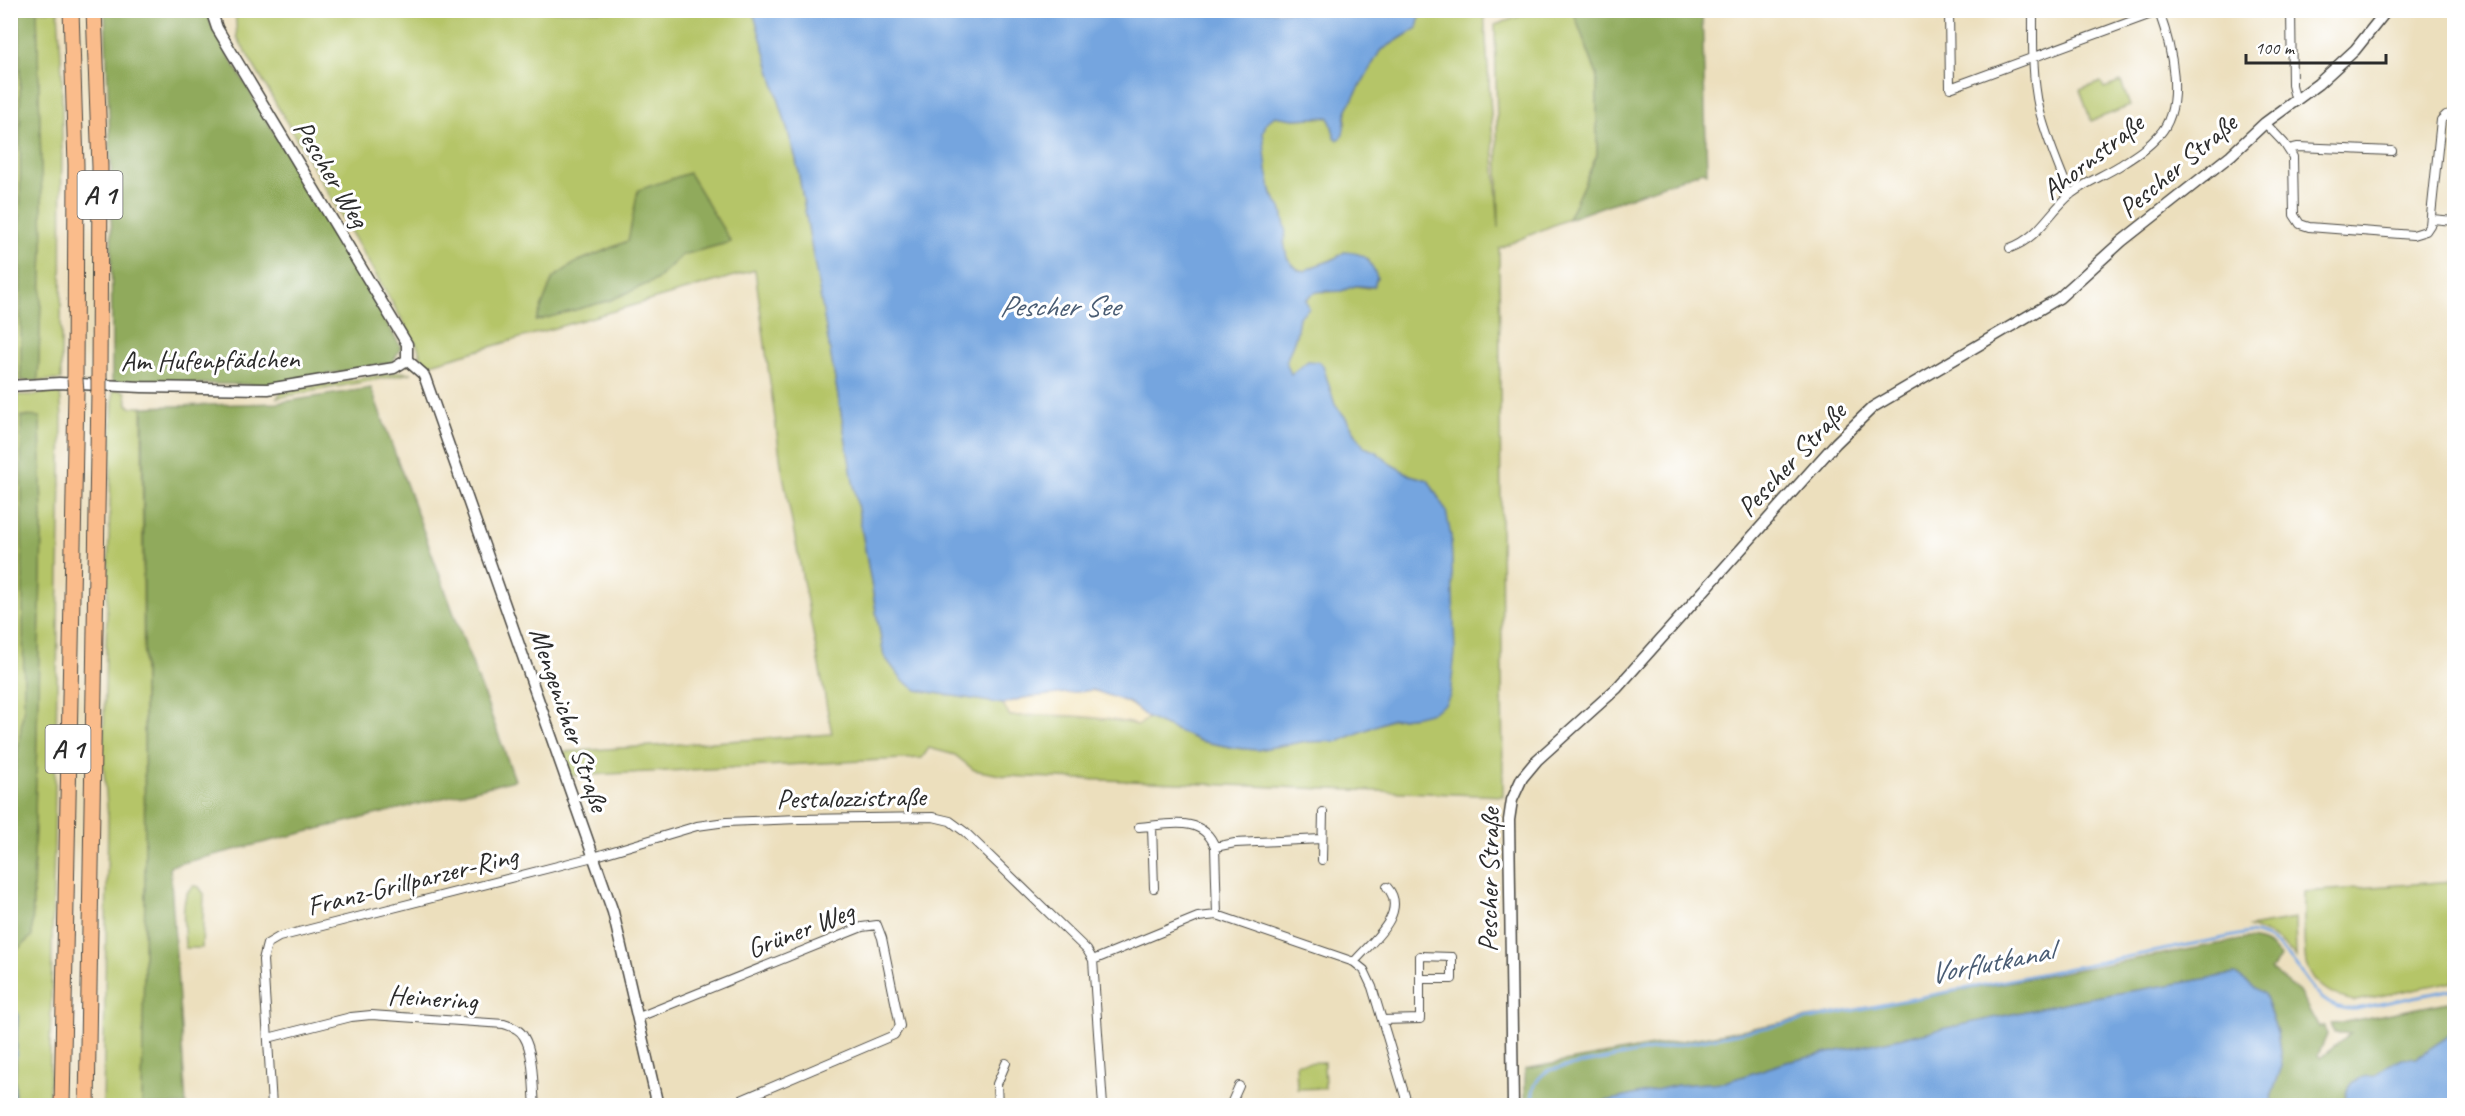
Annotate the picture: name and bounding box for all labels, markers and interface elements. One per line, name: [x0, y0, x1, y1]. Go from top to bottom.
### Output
scale bar: [2246, 27, 2386, 65]
text: 100 m: [2255, 37, 2296, 59]
street label: Pescher Straße: [2111, 104, 2245, 225]
street label: Ahornstraße: [2034, 105, 2152, 207]
street label: Pescher Weg: [286, 113, 378, 235]
road number: A 1: [78, 171, 122, 219]
water label: Pescher See: [999, 287, 1123, 325]
street label: Am Hufenpfädchen: [120, 340, 301, 379]
street label: Pescher Straße: [1729, 393, 1855, 524]
street label: Mengenicher Straße: [522, 623, 618, 818]
road number: A 1: [46, 725, 90, 773]
street label: Pestalozzistraße: [776, 779, 928, 816]
street label: Pescher Straße: [1470, 806, 1507, 952]
street label: Franz-Grillparzer-Ring: [303, 837, 523, 924]
street label: Grüner Weg: [742, 892, 861, 966]
water label: Vorflutkanal: [1926, 930, 2066, 993]
street label: Heinering: [387, 977, 480, 1018]

